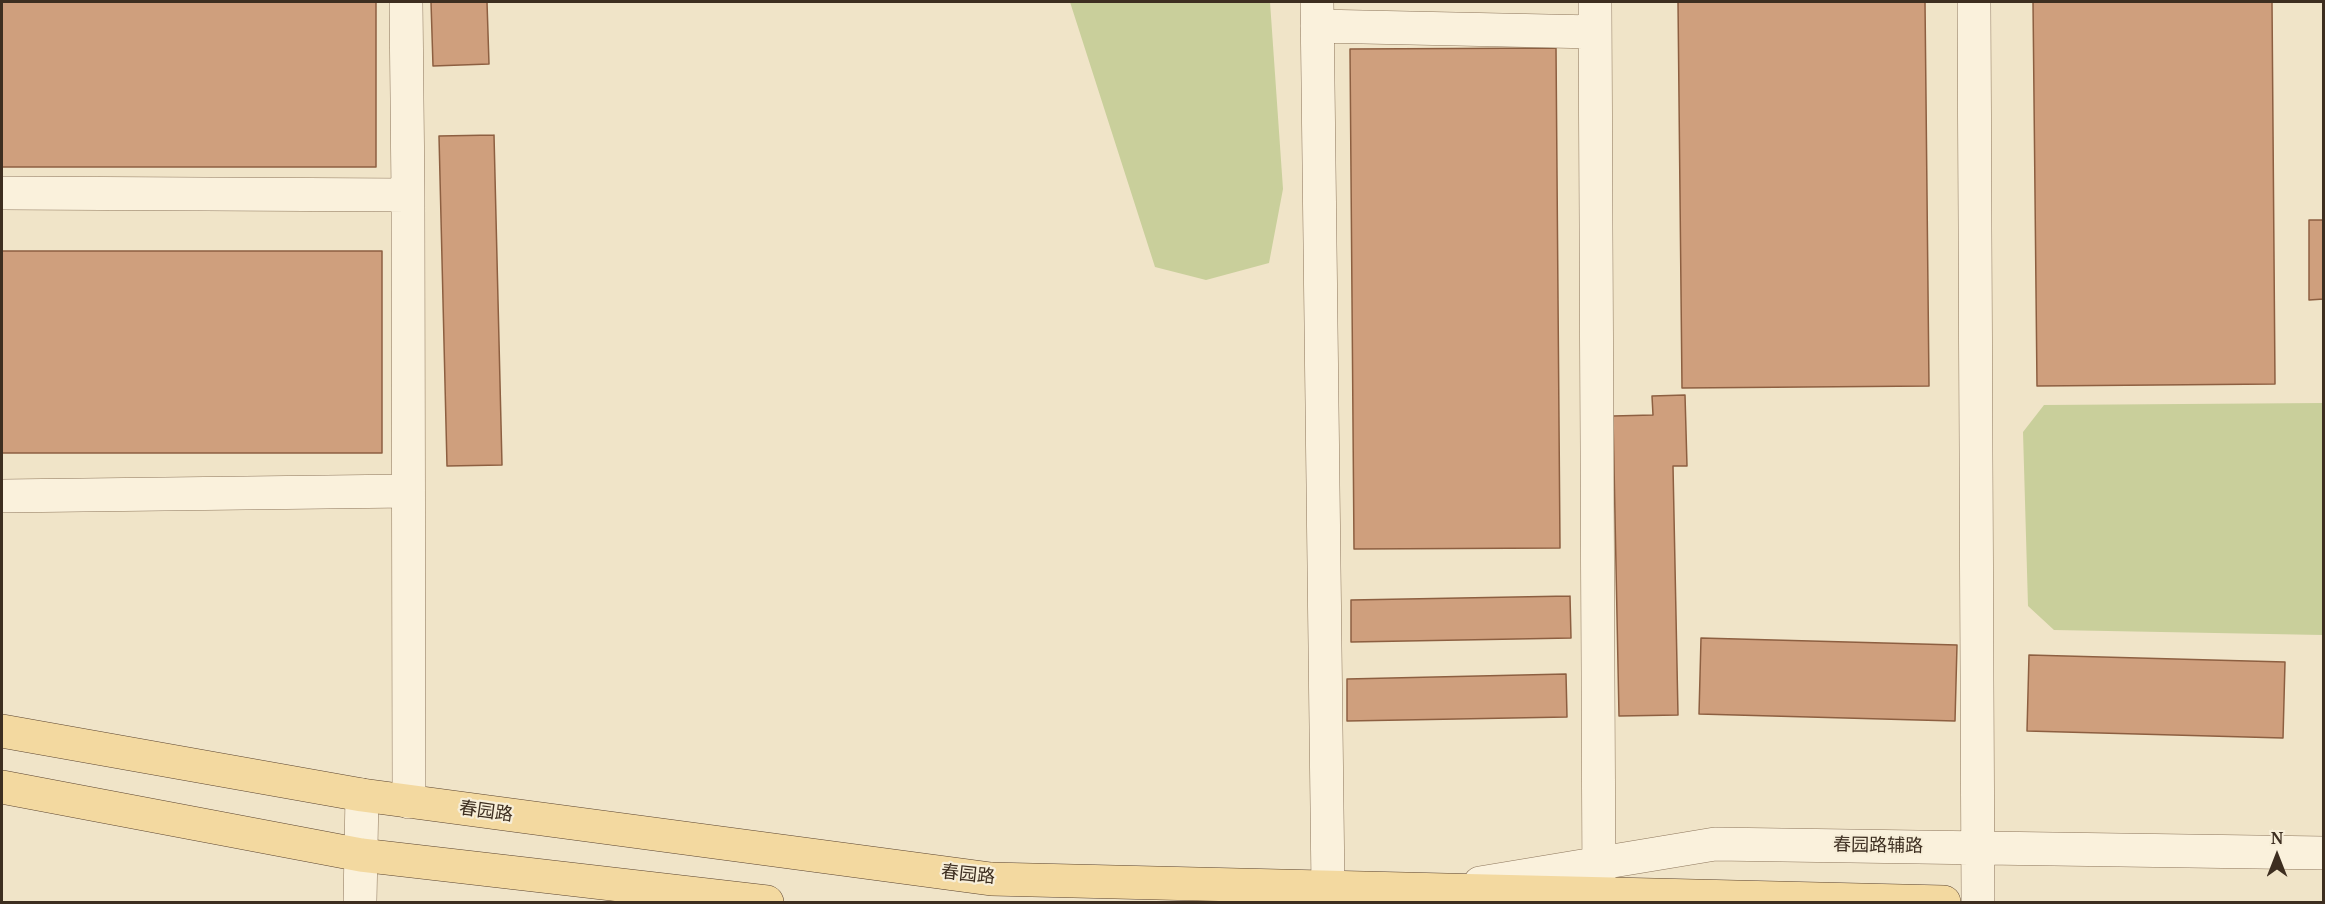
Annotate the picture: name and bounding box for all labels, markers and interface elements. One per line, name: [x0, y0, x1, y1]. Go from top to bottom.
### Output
street label: 春园路: [458, 798, 514, 826]
north arrow: [2247, 826, 2307, 886]
text: N: [2271, 827, 2283, 849]
street label: 春园路辅路: [1833, 834, 1923, 858]
street label: 春园路: [940, 861, 996, 889]

